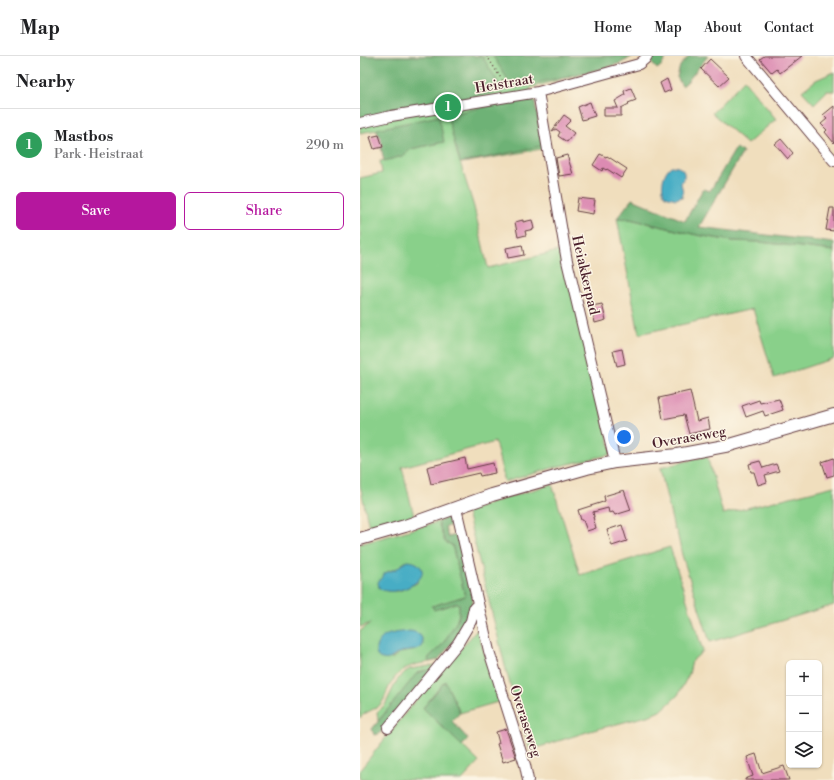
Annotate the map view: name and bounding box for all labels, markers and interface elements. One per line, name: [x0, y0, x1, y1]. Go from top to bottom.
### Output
text: Map: [20, 16, 60, 40]
text: Home: [594, 19, 632, 37]
text: Map: [654, 19, 682, 37]
text: About: [704, 19, 742, 37]
text: Contact: [764, 19, 814, 37]
street label: Heistraat: [473, 70, 535, 98]
text: Nearby: [16, 71, 75, 93]
pin: 1: [435, 92, 461, 122]
text: Mastbos: [54, 127, 113, 146]
text: 1: [26, 137, 32, 153]
text: 290 m: [306, 137, 344, 153]
text: Park · Heistraat: [54, 146, 144, 162]
button: Save: [16, 192, 176, 230]
button: Share: [184, 192, 344, 230]
street label: Heiakkerpad: [567, 234, 603, 317]
street label: Overaseweg: [651, 422, 728, 453]
your location: [614, 427, 634, 447]
map controls: [786, 660, 822, 768]
button: +: [786, 660, 822, 696]
street label: Overaseweg: [505, 683, 545, 760]
button: −: [786, 696, 822, 732]
button: layers: [786, 732, 822, 768]

